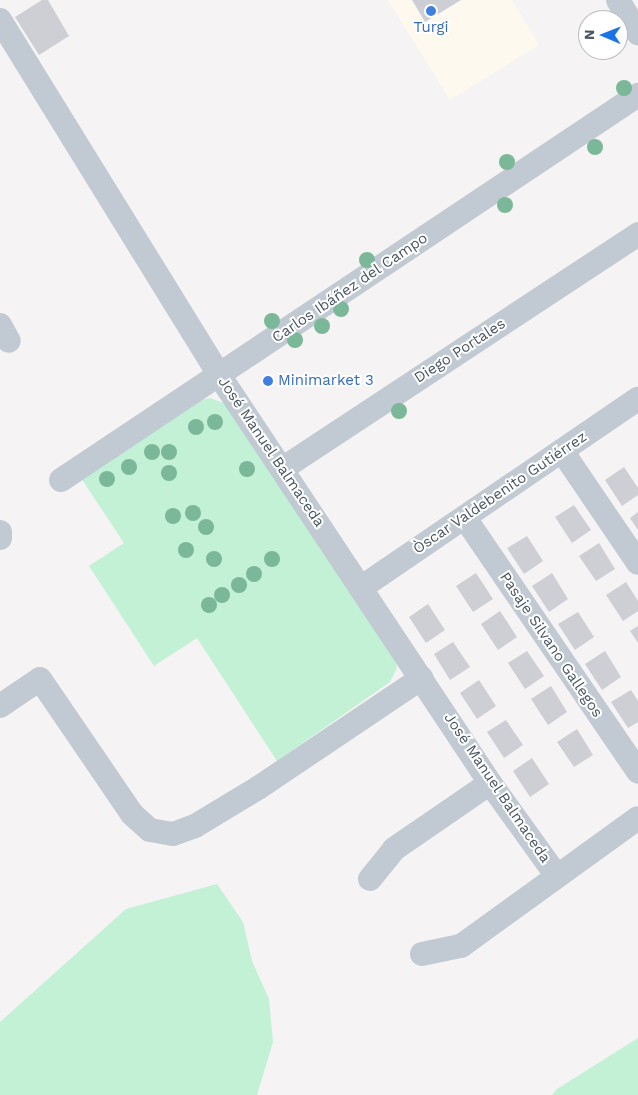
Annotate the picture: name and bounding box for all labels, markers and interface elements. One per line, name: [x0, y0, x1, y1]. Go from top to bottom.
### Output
marker: Turgi: [425, 5, 437, 17]
north arrow: [578, 10, 628, 60]
place label: Turgi: [413, 19, 449, 37]
text: N: [581, 29, 597, 40]
street label: Carlos Ibáñez del Campo: [269, 229, 431, 347]
street label: Diego Portales: [411, 315, 509, 387]
place label: Minimarket 3: [278, 372, 374, 390]
street label: José Manuel Balmaceda: [214, 373, 328, 531]
marker: Minimarket 3: [262, 375, 274, 387]
street label: Òscar Valdebenito Gutiérrez: [409, 428, 591, 558]
street label: Pasaje Silvano Gallegos: [496, 569, 606, 721]
street label: José Manuel Balmaceda: [440, 709, 554, 867]

